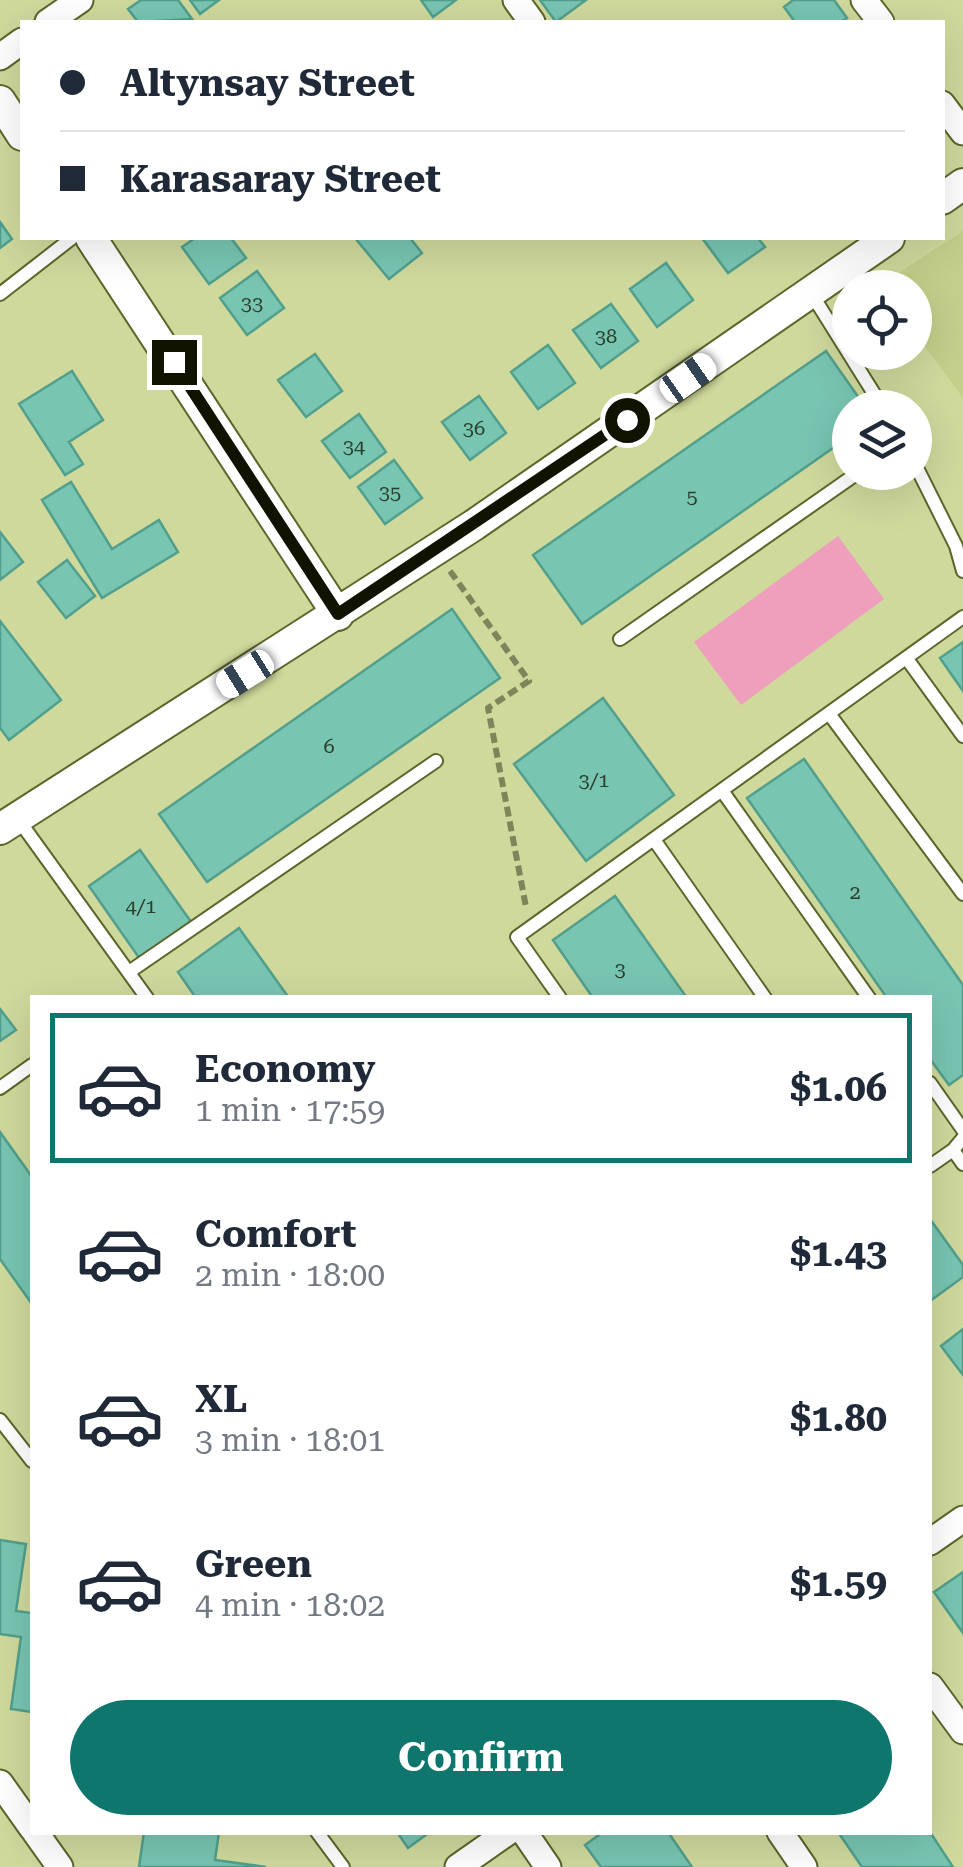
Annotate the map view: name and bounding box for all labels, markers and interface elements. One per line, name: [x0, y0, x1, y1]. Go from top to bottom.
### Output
text: Altynsay Street: [120, 61, 415, 105]
text: Karasaray Street: [120, 157, 441, 201]
map controls: [832, 270, 932, 490]
button: locate: [832, 270, 932, 370]
house number: 33: [241, 291, 263, 315]
house number: 38: [595, 324, 617, 348]
route end: [152, 340, 197, 385]
car: [655, 349, 721, 407]
button: layers: [832, 390, 932, 490]
route start: [605, 398, 650, 443]
house number: 36: [463, 416, 485, 440]
house number: 34: [343, 434, 366, 458]
house number: 35: [379, 480, 401, 504]
house number: 5: [686, 484, 698, 508]
car: [212, 645, 278, 703]
house number: 6: [323, 734, 335, 758]
house number: 3/1: [579, 768, 609, 792]
house number: 2: [849, 880, 861, 904]
house number: 4/1: [126, 894, 156, 918]
house number: 3: [614, 957, 626, 981]
icon: car: [75, 1043, 165, 1133]
text: Economy: [195, 1047, 375, 1091]
text: $1.06: [790, 1066, 887, 1110]
text: 1 min · 17:59: [195, 1091, 385, 1129]
icon: car: [75, 1208, 165, 1298]
text: Comfort: [195, 1212, 356, 1256]
text: $1.43: [790, 1231, 887, 1275]
text: 2 min · 18:00: [195, 1256, 385, 1294]
icon: car: [75, 1373, 165, 1463]
text: XL: [195, 1377, 247, 1421]
text: $1.80: [790, 1396, 887, 1440]
text: 3 min · 18:01: [195, 1421, 385, 1459]
icon: car: [75, 1538, 165, 1628]
text: Green: [195, 1542, 312, 1586]
text: $1.59: [790, 1561, 887, 1605]
text: 4 min · 18:02: [195, 1586, 385, 1624]
button: Confirm: [70, 1700, 892, 1815]

